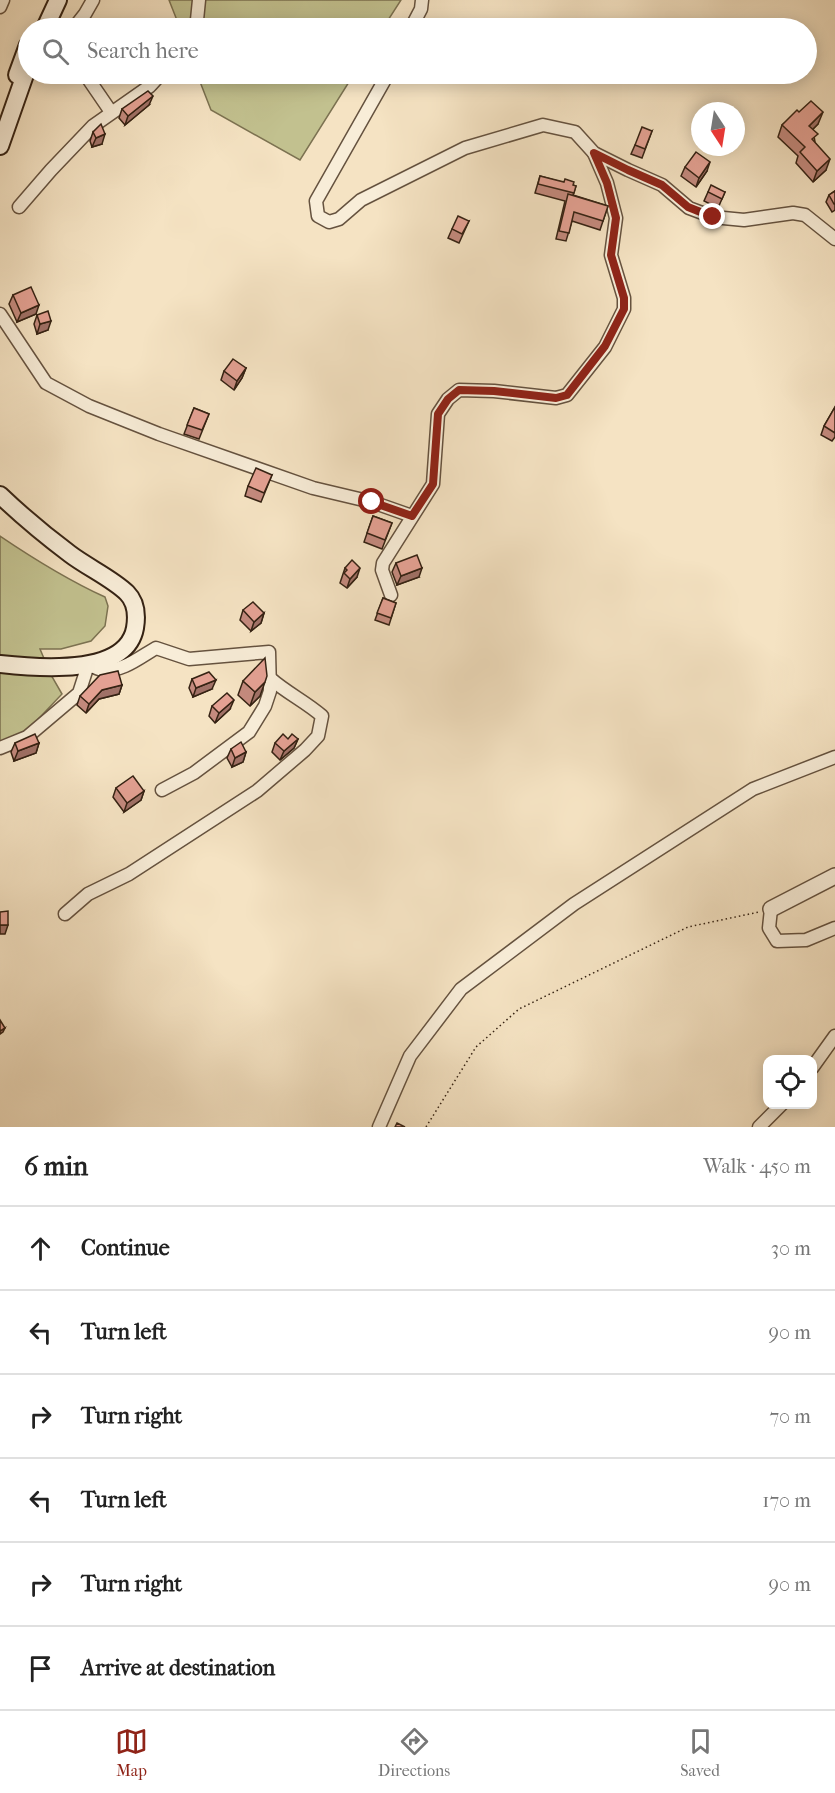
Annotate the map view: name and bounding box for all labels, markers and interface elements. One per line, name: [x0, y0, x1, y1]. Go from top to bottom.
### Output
search box: [18, 18, 817, 84]
icon: search: [39, 35, 72, 68]
text: Search here: [87, 38, 199, 64]
north arrow: [691, 102, 745, 156]
route end: [699, 203, 725, 229]
route start: [358, 488, 384, 514]
map controls: [763, 1055, 817, 1109]
button: locate: [763, 1055, 817, 1109]
text: 6 min: [24, 1151, 88, 1182]
text: Walk · 450 m: [703, 1155, 811, 1178]
icon: ahead: [24, 1232, 57, 1265]
text: Continue: [81, 1235, 170, 1261]
text: 30 m: [771, 1237, 811, 1260]
icon: left: [24, 1316, 57, 1349]
text: Turn left: [81, 1319, 167, 1345]
text: 90 m: [769, 1321, 811, 1344]
icon: right: [24, 1400, 57, 1433]
text: Turn right: [81, 1403, 182, 1429]
text: 70 m: [769, 1405, 811, 1428]
icon: left: [24, 1484, 57, 1517]
text: Turn left: [81, 1487, 167, 1513]
text: 170 m: [762, 1489, 811, 1512]
icon: right: [24, 1568, 57, 1601]
text: Turn right: [81, 1571, 182, 1597]
text: 90 m: [769, 1573, 811, 1596]
icon: arrive: [24, 1652, 57, 1685]
text: Arrive at destination: [81, 1655, 275, 1681]
tab: Map: [115, 1725, 148, 1780]
tab: Directions: [378, 1725, 450, 1780]
tab: Saved: [680, 1725, 720, 1780]

